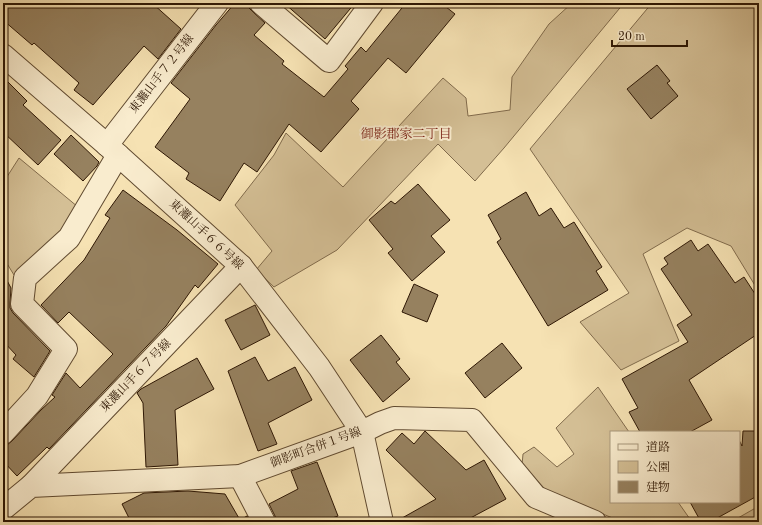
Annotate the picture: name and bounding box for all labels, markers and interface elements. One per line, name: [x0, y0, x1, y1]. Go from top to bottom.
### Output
scale bar: [612, 22, 687, 48]
street label: 東灘山手７２号線: [126, 31, 196, 116]
text: 20 m: [618, 31, 645, 43]
district label: 御影郡家二丁目: [360, 127, 452, 141]
street label: 東灘山手６６号線: [167, 196, 247, 272]
street label: 東灘山手６７号線: [97, 336, 174, 415]
street label: 御影町合併１号線: [268, 424, 363, 470]
legend: [610, 431, 740, 503]
text: 道路: [646, 440, 670, 454]
text: 公園: [646, 461, 670, 474]
text: 建物: [646, 480, 670, 494]

